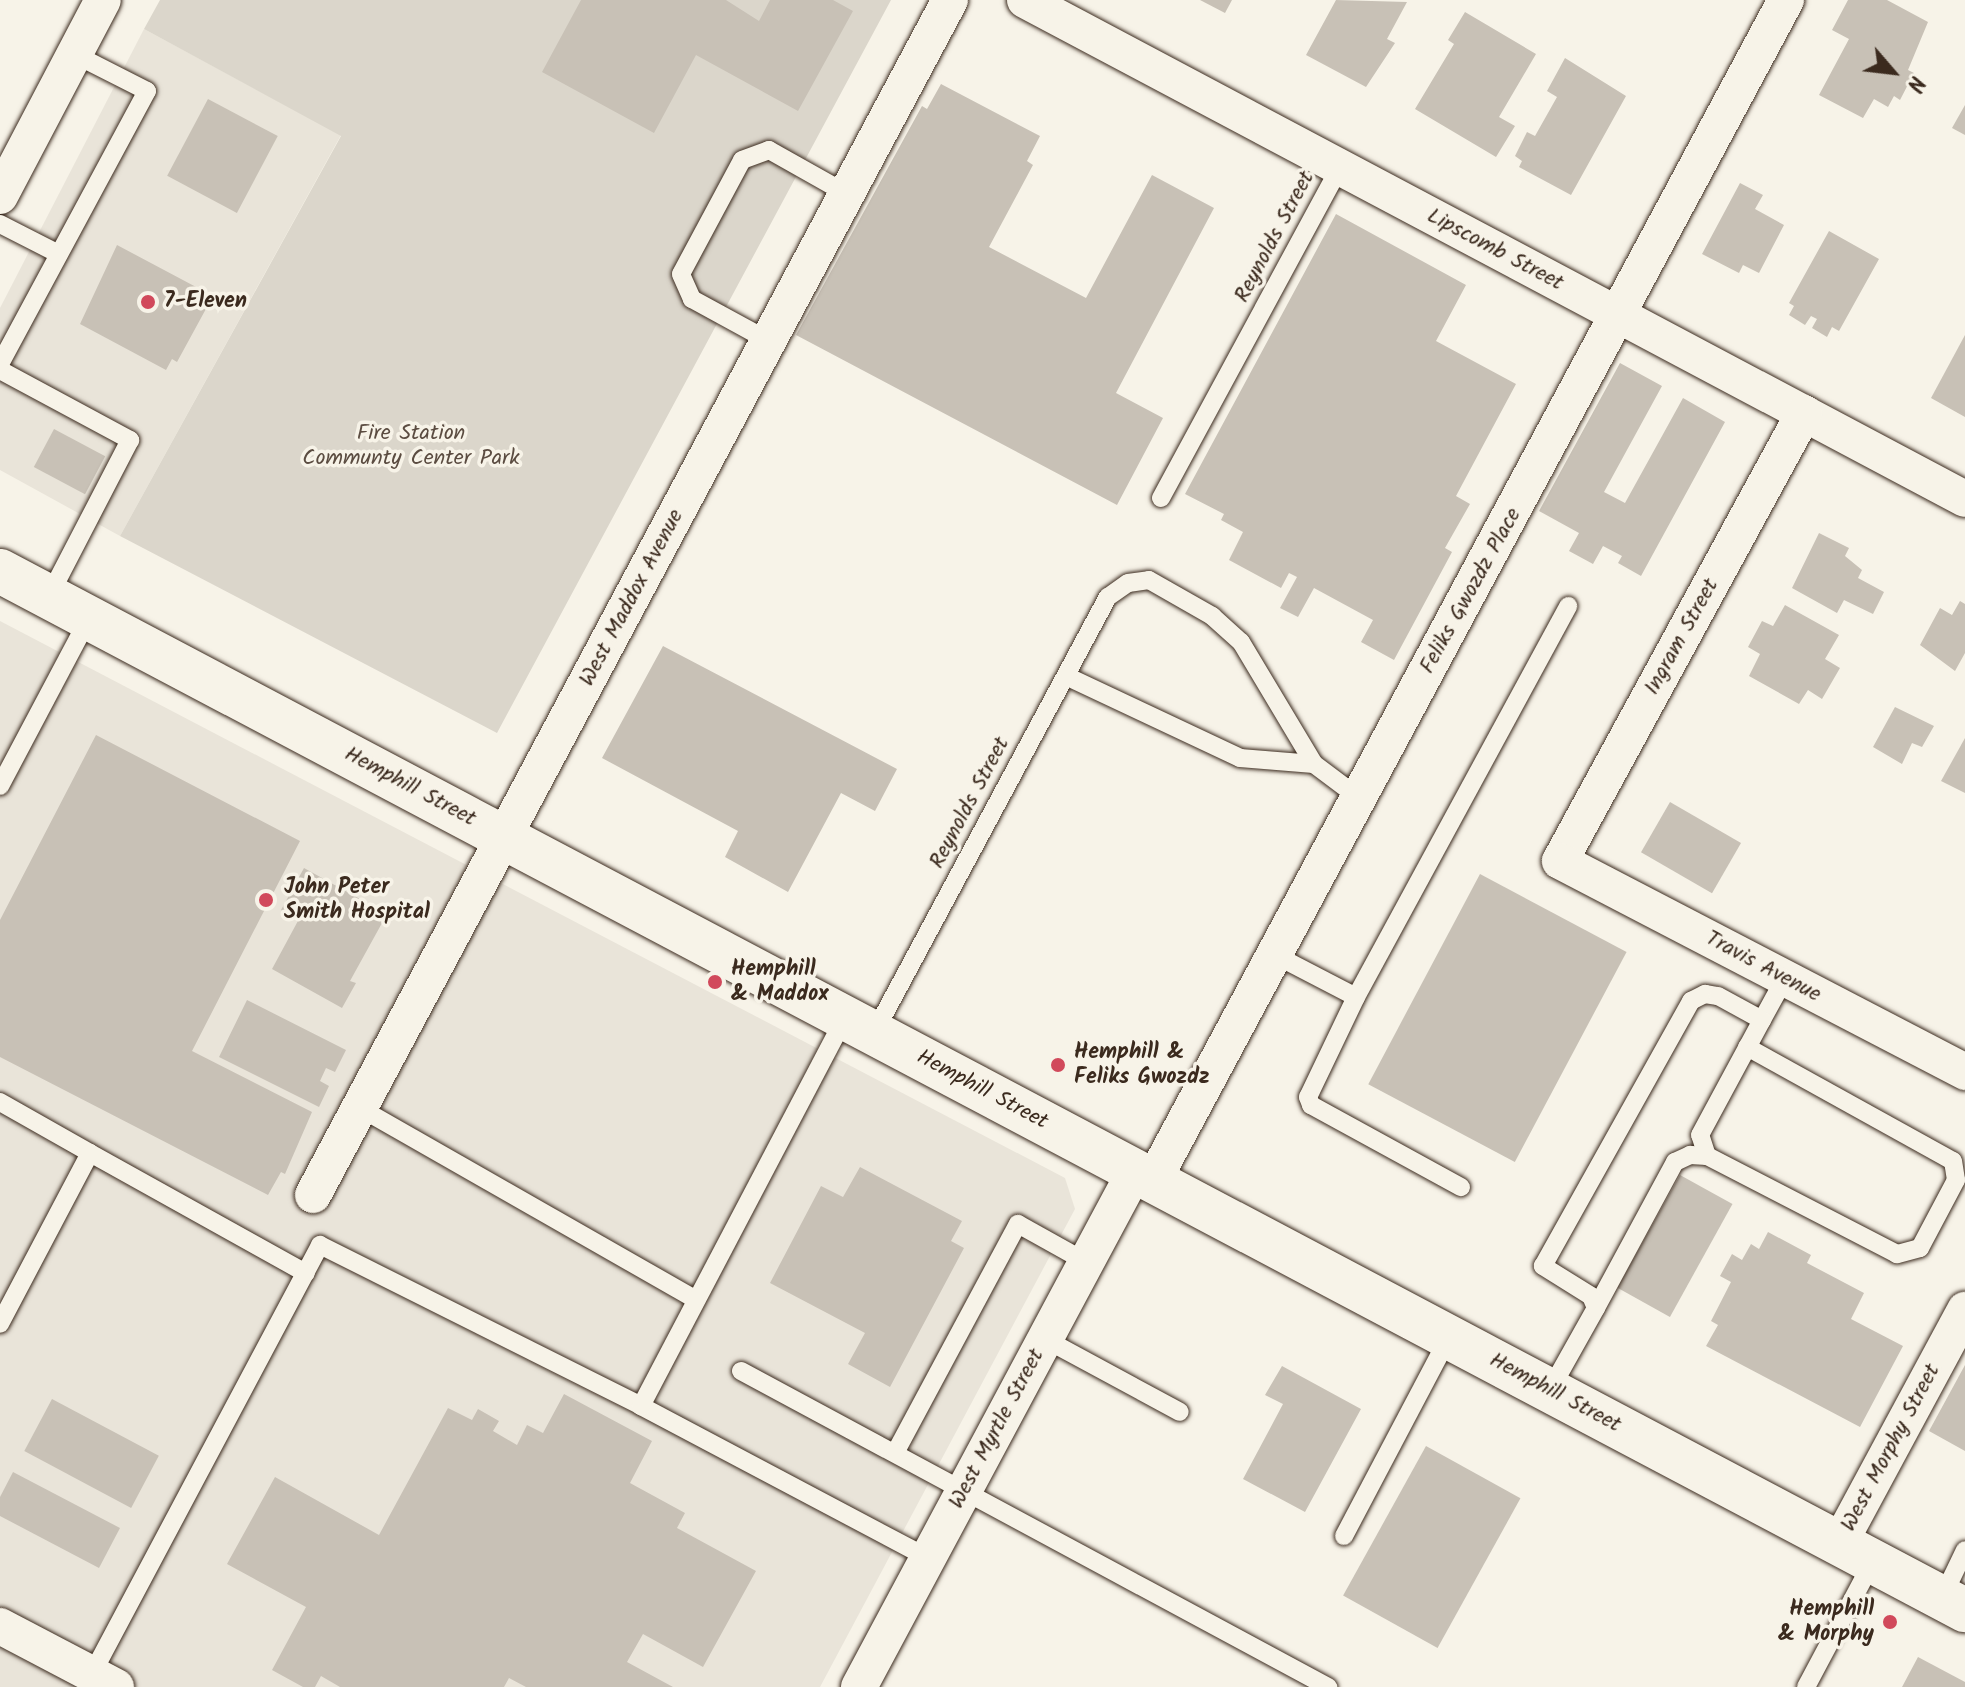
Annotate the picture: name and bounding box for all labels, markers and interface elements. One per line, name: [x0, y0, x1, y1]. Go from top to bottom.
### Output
north arrow: [1853, 32, 1933, 112]
text: N: [1896, 69, 1933, 98]
street label: Reynolds Street: [1229, 167, 1321, 307]
street label: Lipscomb Street: [1422, 203, 1568, 297]
place label: 7-Eleven: [164, 289, 247, 315]
marker: 7-Eleven: [139, 293, 157, 311]
park label: Fire Station Communty Center Park: [302, 420, 520, 472]
street label: Feliks Gwozdz Place: [1415, 504, 1527, 678]
street label: West Maddox Avenue: [574, 505, 690, 691]
street label: Ingram Street: [1639, 574, 1725, 700]
street label: Reynolds Street: [924, 733, 1016, 873]
street label: Hemphill Street: [340, 741, 480, 833]
place label: John Peter Smith Hospital: [284, 874, 430, 926]
marker: John Peter Smith Hospital: [255, 889, 277, 911]
street label: Travis Avenue: [1701, 926, 1825, 1008]
place label: Hemphill & Maddox: [731, 956, 829, 1008]
marker: Hemphill & Maddox: [706, 973, 724, 991]
place label: Hemphill & Feliks Gwozdz: [1074, 1039, 1210, 1090]
street label: Hemphill Street: [912, 1044, 1052, 1136]
marker: Hemphill & Feliks Gwozdz: [1049, 1056, 1067, 1074]
street label: West Myrtle Street: [944, 1345, 1050, 1513]
street label: Hemphill Street: [1485, 1347, 1625, 1439]
street label: West Morphy Street: [1836, 1360, 1946, 1536]
place label: Hemphill & Morphy: [1778, 1596, 1874, 1648]
marker: Hemphill & Morphy: [1881, 1613, 1899, 1631]

